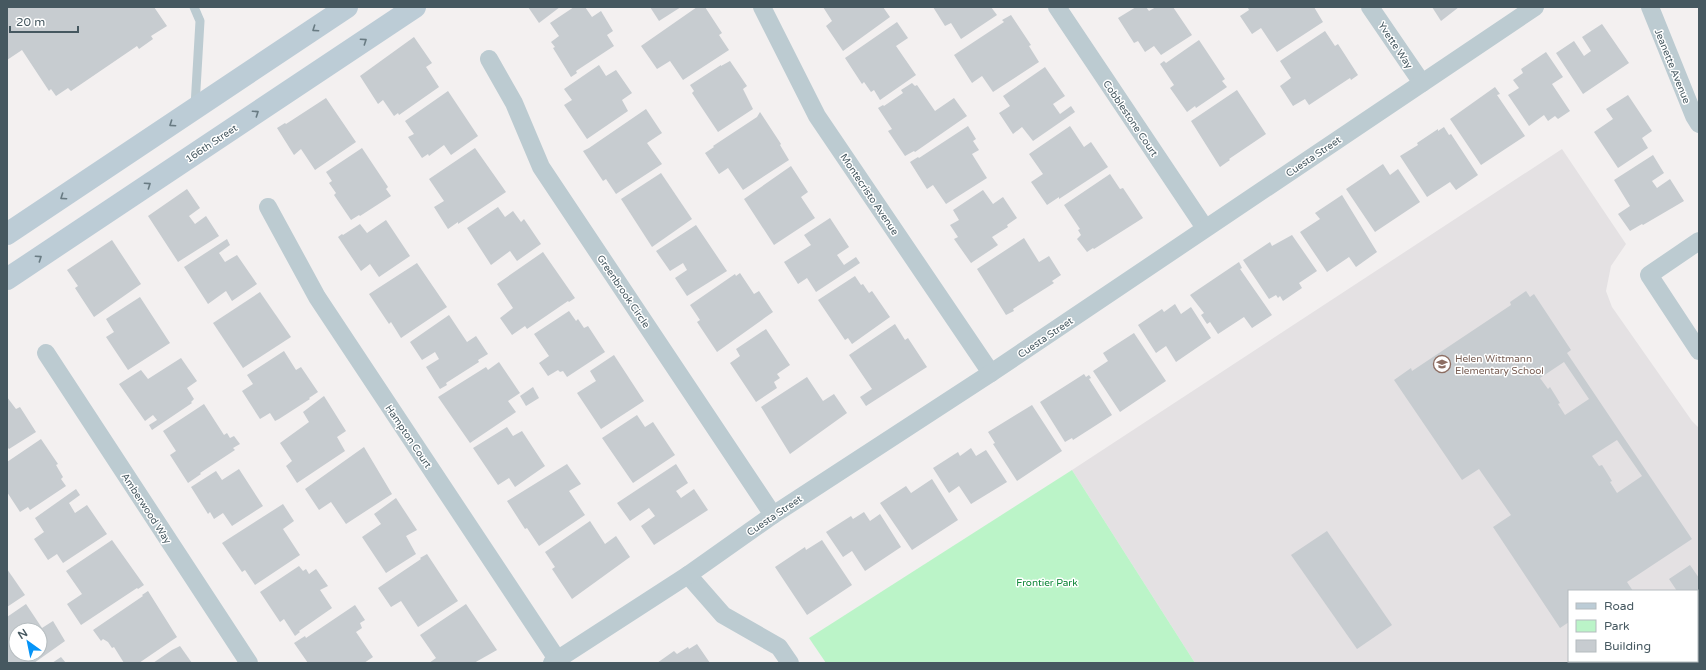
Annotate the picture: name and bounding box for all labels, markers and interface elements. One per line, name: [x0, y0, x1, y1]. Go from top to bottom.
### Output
scale bar: [10, 8, 78, 34]
text: 20 m: [16, 15, 45, 29]
street label: Yvette Way: [1375, 20, 1415, 72]
one-way arrow: [312, 24, 319, 31]
street label: Jeanette Avenue: [1652, 27, 1693, 106]
one-way arrow: [360, 38, 367, 46]
street label: Cobblestone Court: [1100, 78, 1160, 159]
one-way arrow: [251, 111, 258, 118]
one-way arrow: [169, 119, 176, 126]
street label: 166th Street: [183, 122, 240, 166]
street label: Cuesta Street: [1284, 134, 1344, 180]
street label: Montecristo Avenue: [837, 152, 901, 238]
one-way arrow: [143, 183, 150, 190]
one-way arrow: [61, 192, 68, 199]
street label: Greenbrook Circle: [594, 253, 652, 331]
one-way arrow: [35, 255, 42, 262]
street label: Cuesta Street: [1016, 315, 1076, 361]
place label: Helen Wittmann Elementary School: [1455, 353, 1544, 377]
school or university icon: Helen Wittmann Elementary School: [1432, 354, 1452, 374]
street label: Hampton Court: [383, 403, 434, 471]
street label: Amberwood Way: [119, 471, 174, 547]
street label: Cuesta Street: [745, 493, 805, 539]
park label: Frontier Park: [1016, 577, 1078, 589]
legend: [1568, 590, 1698, 662]
text: Road: [1604, 599, 1634, 613]
text: Park: [1604, 619, 1630, 633]
north arrow: [8, 622, 48, 662]
text: N: [16, 626, 30, 642]
text: Building: [1604, 639, 1651, 653]

